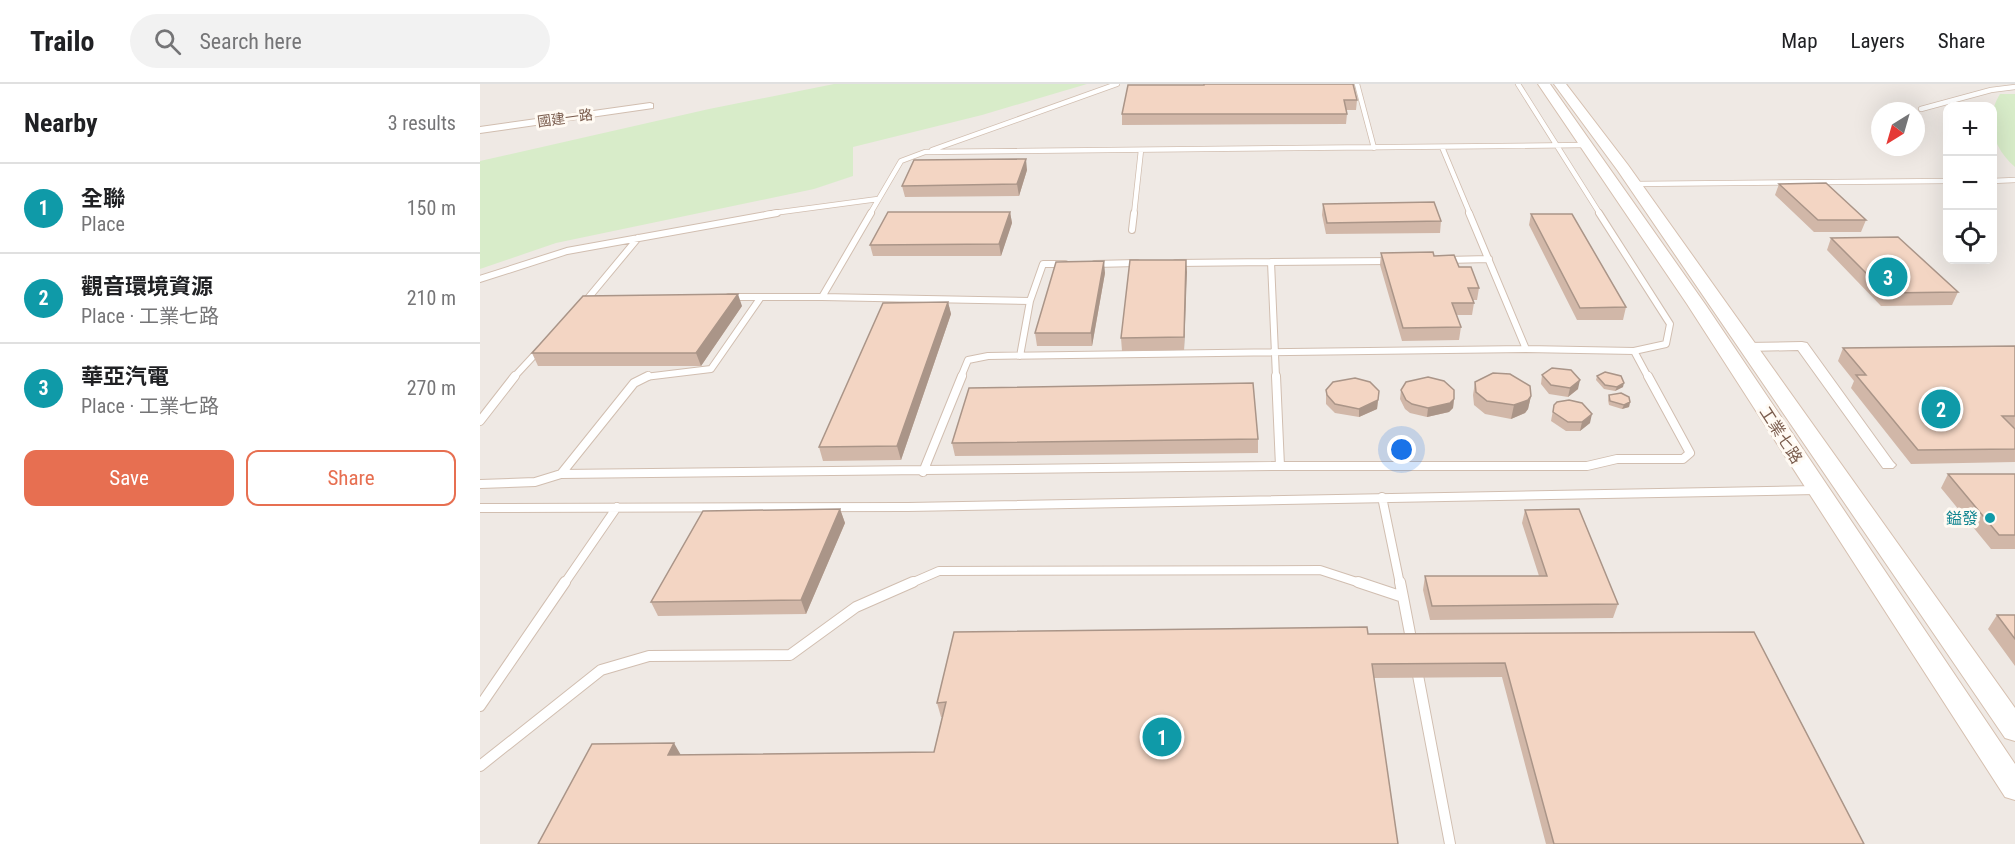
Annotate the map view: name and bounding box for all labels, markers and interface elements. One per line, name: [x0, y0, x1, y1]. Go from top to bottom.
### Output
search box: [130, 14, 550, 68]
text: Trailo: [30, 25, 94, 58]
icon: search: [151, 25, 184, 58]
text: Search here: [199, 29, 302, 54]
text: Map: [1781, 29, 1818, 53]
text: Layers: [1851, 29, 1905, 53]
text: Share: [1938, 29, 1985, 53]
north arrow: [1871, 102, 1925, 156]
map controls: [1943, 102, 1997, 264]
button: +: [1943, 102, 1997, 156]
street label: 國建一路: [536, 106, 594, 130]
text: Nearby: [24, 108, 98, 138]
text: 3 results: [388, 111, 456, 135]
button: −: [1943, 156, 1997, 210]
text: 全聯: [81, 186, 125, 211]
text: 1: [38, 196, 49, 220]
text: 150 m: [407, 196, 456, 220]
button: locate: [1943, 210, 1997, 264]
text: Place: [81, 212, 125, 236]
pin: 3: [1868, 254, 1908, 300]
text: 觀音環境資源: [81, 274, 213, 299]
text: 2: [38, 286, 49, 310]
text: 210 m: [407, 286, 456, 310]
text: Place · 工業七路: [81, 304, 219, 328]
text: 華亞汽電: [81, 364, 169, 389]
text: 3: [38, 376, 49, 400]
text: 270 m: [407, 376, 456, 400]
pin: 2: [1922, 386, 1960, 432]
text: Place · 工業七路: [81, 394, 219, 418]
street label: 工業七路: [1756, 403, 1806, 467]
your location: [1387, 435, 1416, 464]
button: Save: [24, 450, 234, 506]
button: Share: [246, 450, 456, 506]
place label: 鎰發: [1946, 509, 1978, 528]
marker: 鎰發: [1983, 511, 1997, 525]
pin: 1: [1142, 714, 1182, 760]

